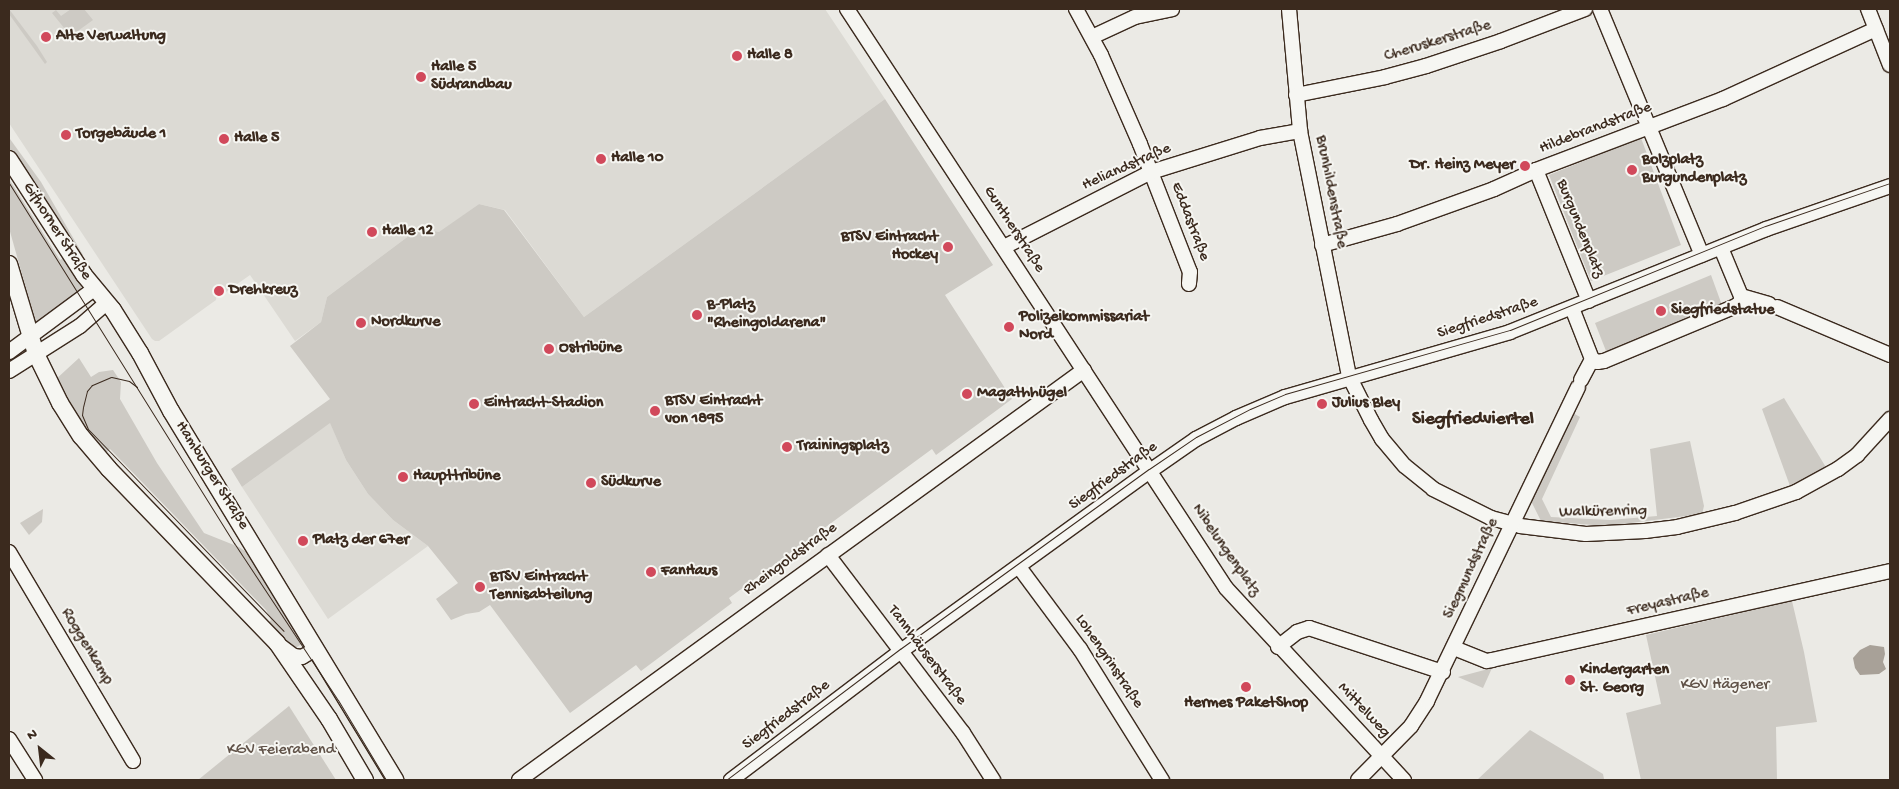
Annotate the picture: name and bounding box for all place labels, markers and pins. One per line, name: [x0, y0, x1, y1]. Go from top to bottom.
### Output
place label: Alte Verwaltung: [56, 27, 166, 47]
marker: Alte Verwaltung: [40, 31, 52, 43]
place label: Halle 8: [747, 46, 793, 66]
marker: Halle 8: [731, 50, 743, 62]
place label: Halle 5 Südrandbau: [431, 58, 512, 96]
marker: Halle 5 Südrandbau: [415, 71, 427, 83]
place label: Torgebäude 1: [76, 125, 166, 145]
marker: Torgebäude 1: [60, 129, 72, 141]
place label: Halle 5: [234, 129, 280, 149]
marker: Halle 5: [218, 133, 230, 145]
place label: Halle 10: [611, 149, 664, 169]
place label: Bolzplatz Burgundenplatz: [1642, 151, 1747, 189]
marker: Halle 10: [595, 153, 607, 165]
place label: Dr. Heinz Meyer: [1410, 156, 1515, 176]
marker: Dr. Heinz Meyer: [1519, 160, 1531, 172]
marker: Bolzplatz Burgundenplatz: [1626, 164, 1638, 176]
place label: Halle 12: [382, 222, 433, 242]
marker: Halle 12: [366, 226, 378, 238]
place label: BTSV Eintracht Hockey: [841, 228, 938, 266]
marker: BTSV Eintracht Hockey: [942, 241, 954, 253]
place label: Drehkreuz: [229, 281, 298, 301]
marker: Drehkreuz: [213, 285, 225, 297]
place label: B-Platz "Rheingoldarena": [707, 296, 826, 334]
place label: Siegfriedstatue: [1671, 301, 1775, 321]
marker: Siegfriedstatue: [1655, 305, 1667, 317]
place label: Polizeikommissariat Nord: [1019, 308, 1149, 346]
marker: B-Platz "Rheingoldarena": [691, 309, 703, 321]
place label: Nordkurve: [371, 313, 440, 333]
marker: Nordkurve: [355, 317, 367, 329]
marker: Polizeikommissariat Nord: [1003, 321, 1015, 333]
place label: Ostribüne: [559, 339, 622, 359]
marker: Ostribüne: [543, 343, 555, 355]
place label: Magathhügel: [977, 384, 1067, 404]
marker: Magathhügel: [961, 388, 973, 400]
place label: BTSV Eintracht von 1895: [665, 392, 762, 430]
place label: Eintracht-Stadion: [484, 394, 603, 414]
place label: Julius Bley: [1332, 394, 1400, 414]
marker: Eintracht-Stadion: [468, 398, 480, 410]
marker: Julius Bley: [1316, 398, 1328, 410]
marker: BTSV Eintracht von 1895: [649, 405, 661, 417]
place label: Trainingsplatz: [797, 437, 889, 457]
marker: Trainingsplatz: [781, 441, 793, 453]
place label: Haupttribüne: [413, 467, 500, 487]
marker: Haupttribüne: [397, 471, 409, 483]
place label: Südkurve: [601, 473, 661, 493]
marker: Südkurve: [585, 477, 597, 489]
place label: Platz der 67er: [313, 531, 409, 551]
marker: Platz der 67er: [297, 535, 309, 547]
place label: FanHaus: [661, 562, 717, 582]
marker: FanHaus: [645, 566, 657, 578]
place label: BTSV Eintracht Tennisabteilung: [490, 568, 592, 606]
marker: BTSV Eintracht Tennisabteilung: [474, 581, 486, 593]
place label: Kindergarten St. Georg: [1580, 661, 1669, 699]
marker: Kindergarten St. Georg: [1564, 674, 1576, 686]
marker: Hermes PaketShop: [1240, 681, 1252, 693]
place label: Hermes PaketShop: [1184, 694, 1308, 714]

